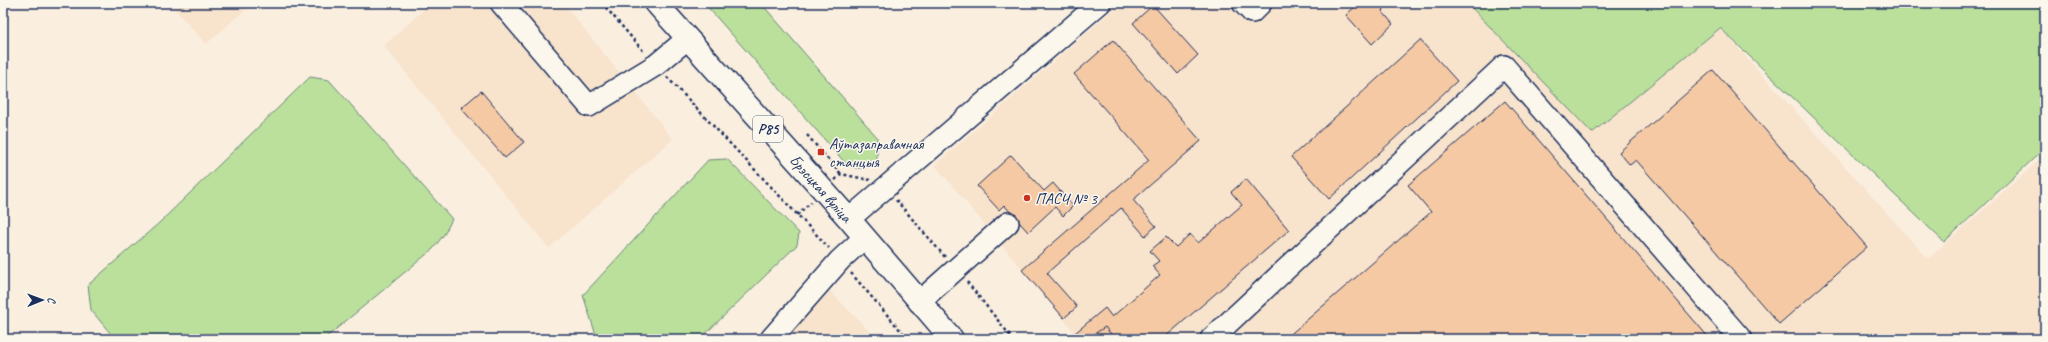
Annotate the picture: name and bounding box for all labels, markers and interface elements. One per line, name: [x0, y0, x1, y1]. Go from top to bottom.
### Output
road number: Р85: [753, 116, 783, 142]
place label: Аўтазаправачная станцыя: [829, 134, 925, 172]
marker: Аўтазаправачная станцыя: [816, 147, 826, 157]
street label: Брэсцкая вуліца: [785, 150, 857, 227]
place label: ПАСЧ № 3: [1035, 189, 1099, 209]
marker: ПАСЧ № 3: [1022, 193, 1032, 203]
north arrow: [22, 280, 62, 320]
text: С: [45, 297, 59, 304]

